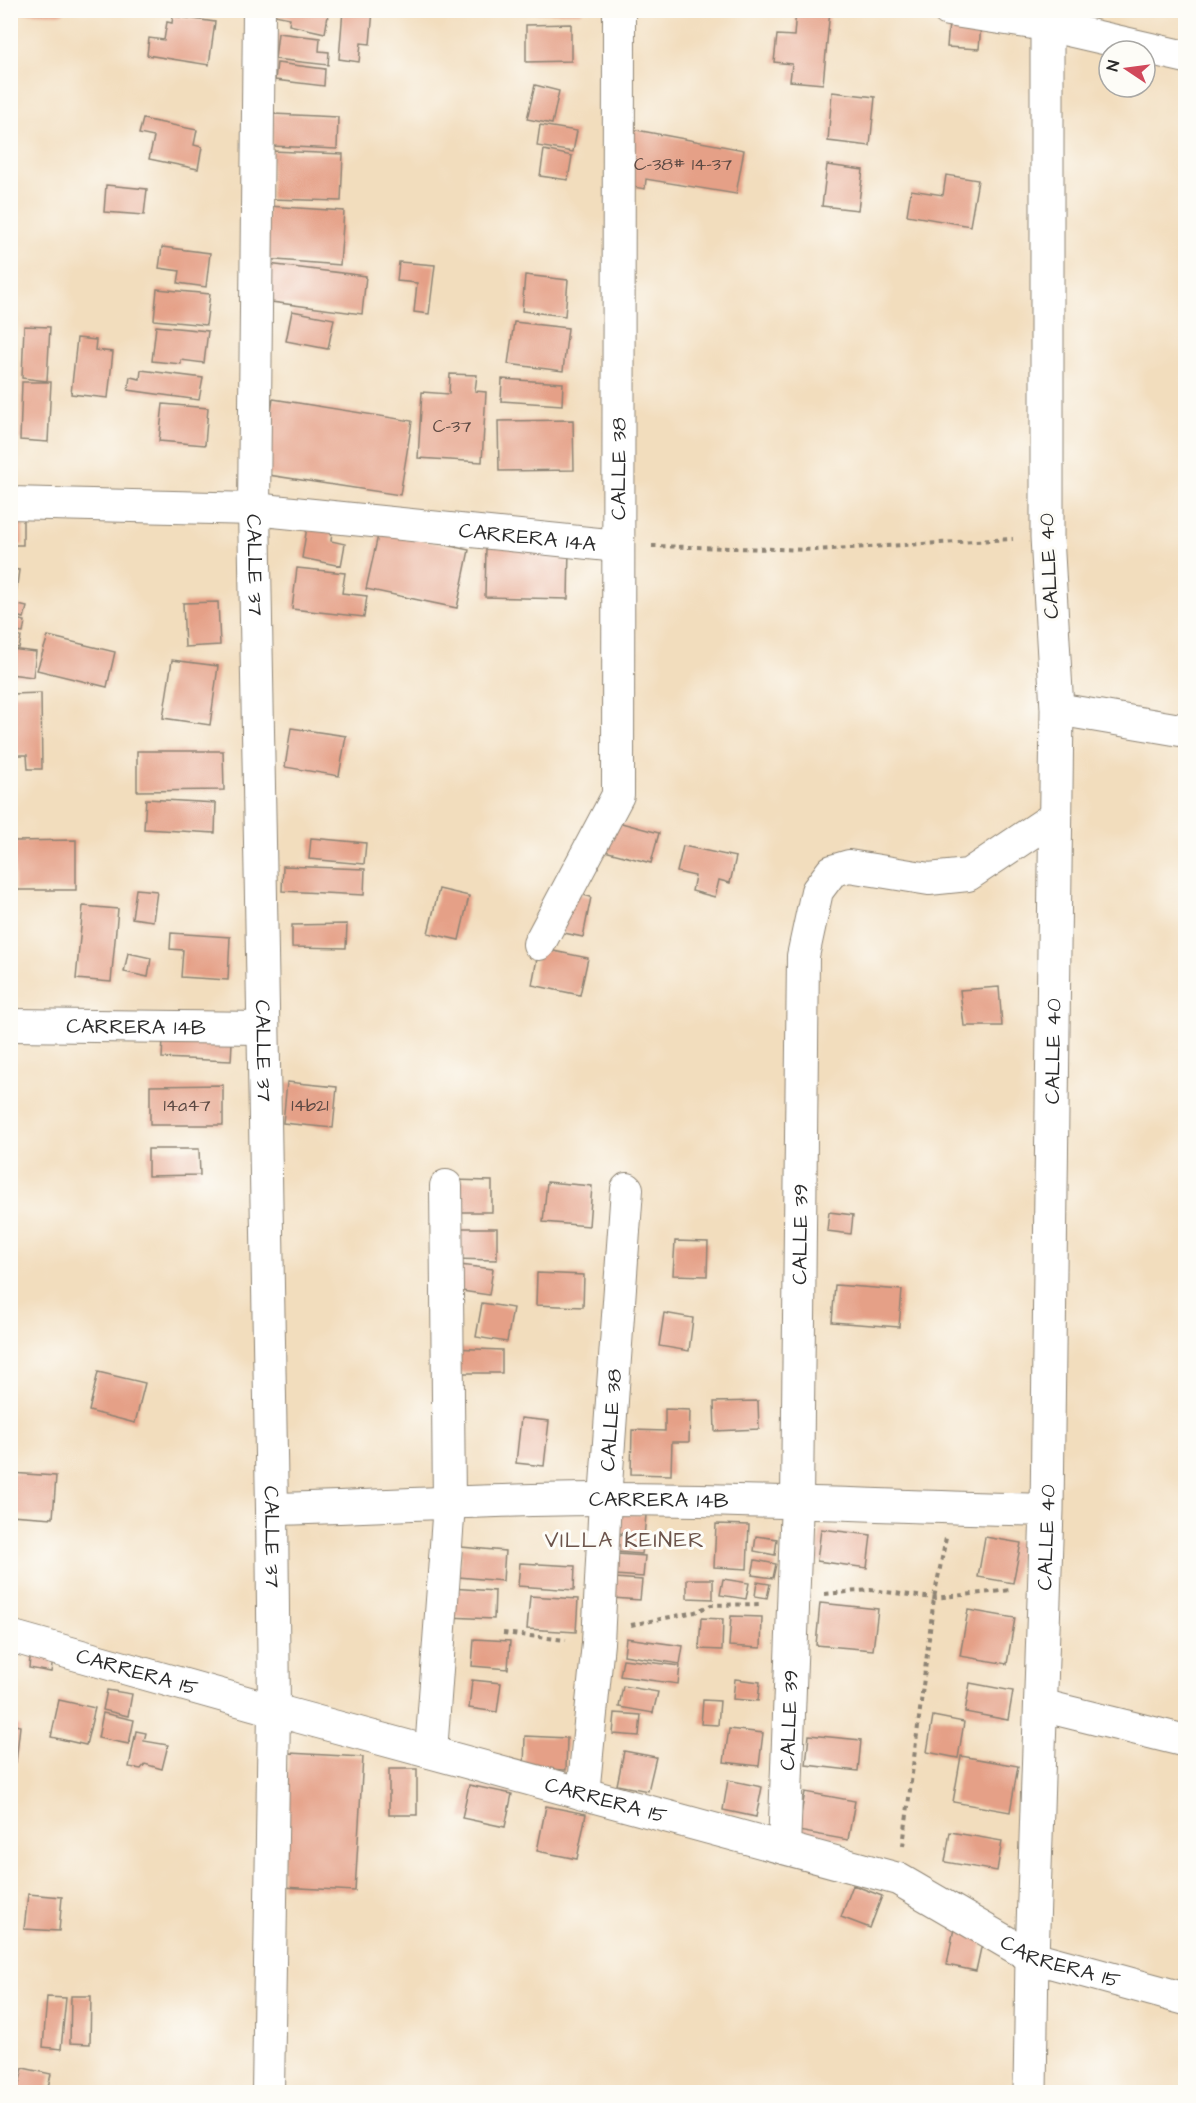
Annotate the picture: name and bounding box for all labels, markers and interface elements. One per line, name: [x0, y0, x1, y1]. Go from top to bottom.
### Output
north arrow: [1097, 39, 1157, 99]
text: N: [1102, 58, 1125, 73]
house number: C-38# 14-37: [634, 152, 732, 177]
house number: C-37: [433, 414, 471, 439]
street label: CALLE 38: [604, 417, 633, 520]
street label: CALLE 40: [1032, 512, 1066, 620]
street label: CALLE 37: [240, 514, 270, 616]
street label: CARRERA 14A: [457, 515, 598, 558]
street label: CALLE 40: [1038, 998, 1068, 1104]
street label: CALLE 37: [248, 1000, 279, 1102]
street label: CARRERA 14B: [66, 1011, 206, 1042]
house number: 14a47: [163, 1093, 211, 1118]
house number: 14b21: [291, 1093, 329, 1118]
street label: CALLE 39: [785, 1184, 815, 1285]
street label: CALLE 38: [593, 1368, 629, 1472]
street label: CARRERA 14B: [589, 1484, 729, 1515]
street label: CALLE 40: [1030, 1484, 1062, 1591]
street label: CALLE 37: [257, 1486, 287, 1588]
district label: VILLA KEINER: [545, 1525, 705, 1556]
street label: CARRERA 15: [73, 1641, 201, 1703]
street label: CALLE 39: [772, 1669, 805, 1771]
street label: CARRERA 15: [542, 1770, 670, 1830]
street label: CARRERA 15: [995, 1927, 1124, 1995]

